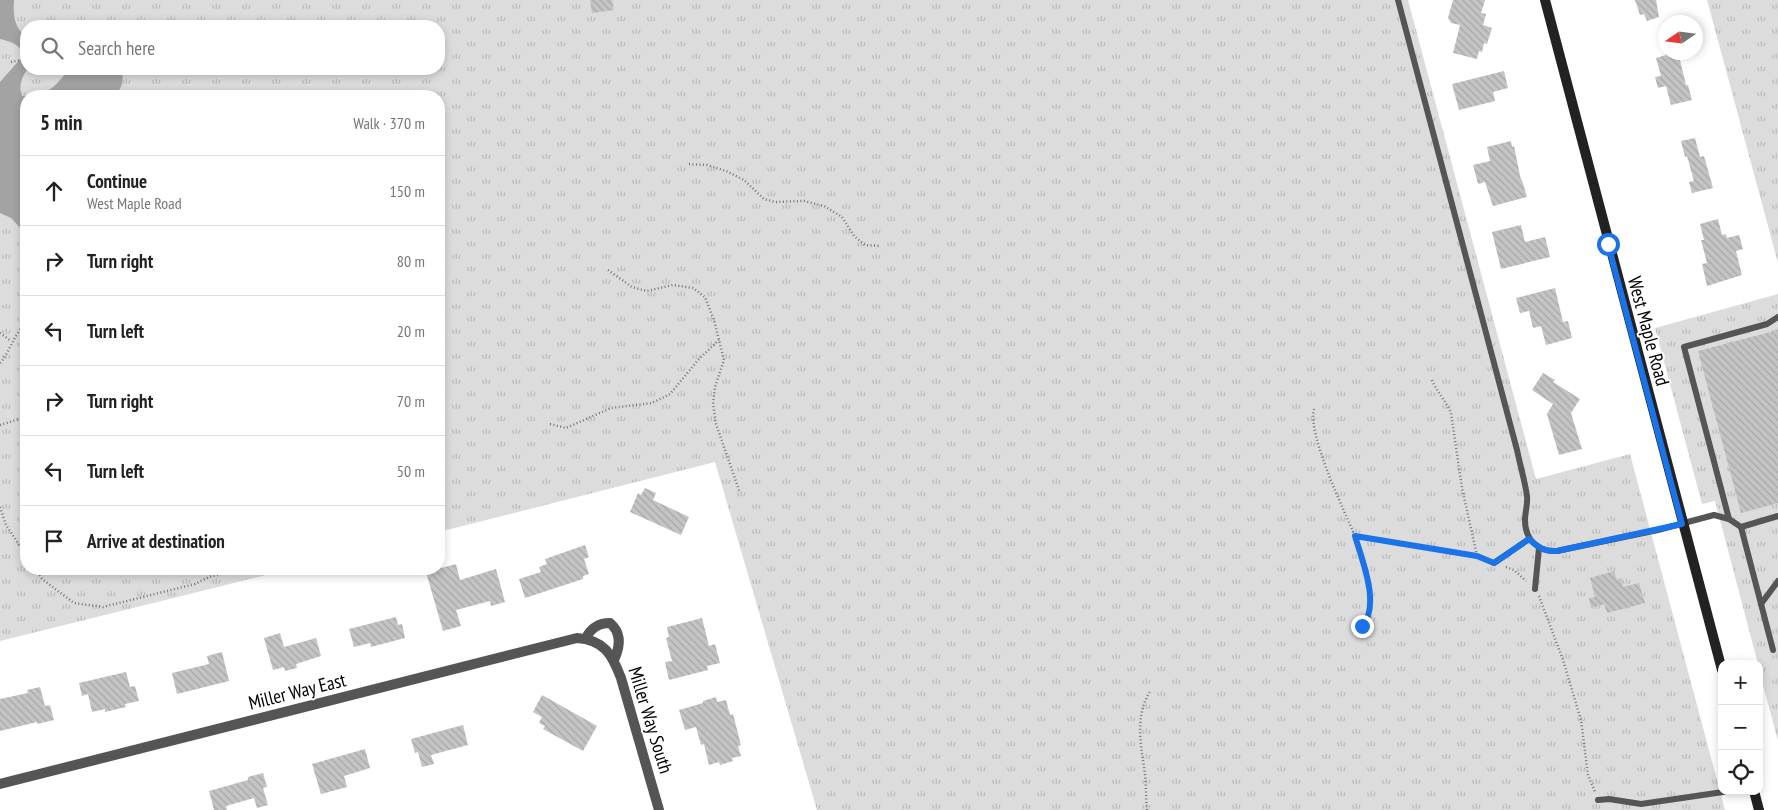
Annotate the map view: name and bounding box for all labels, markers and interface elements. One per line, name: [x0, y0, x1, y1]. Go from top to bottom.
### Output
north arrow: [1658, 15, 1703, 60]
search box: [20, 20, 445, 75]
icon: search: [38, 34, 66, 62]
text: Search here: [78, 36, 155, 60]
text: 5 min: [40, 109, 82, 136]
text: Walk · 370 m: [353, 113, 425, 133]
text: Continue: [87, 169, 147, 193]
icon: ahead: [40, 177, 68, 205]
text: 150 m: [390, 181, 425, 201]
text: West Maple Road: [87, 193, 182, 213]
route start: [1597, 233, 1620, 256]
icon: right: [40, 247, 68, 275]
text: Turn right: [87, 249, 153, 273]
text: 80 m: [397, 251, 425, 271]
street label: West Maple Road: [1623, 274, 1675, 388]
icon: left: [40, 317, 68, 345]
text: Turn left: [87, 319, 144, 343]
text: 20 m: [397, 321, 425, 341]
icon: right: [40, 387, 68, 415]
text: Turn right: [87, 389, 153, 413]
text: 70 m: [397, 391, 425, 411]
icon: left: [40, 457, 68, 485]
text: Turn left: [87, 459, 144, 483]
text: 50 m: [397, 461, 425, 481]
icon: arrive: [40, 527, 68, 555]
text: Arrive at destination: [87, 529, 225, 553]
route end: [1351, 615, 1374, 638]
map controls: [1718, 660, 1763, 795]
button: +: [1718, 660, 1763, 705]
street label: Miller Way South: [623, 664, 679, 776]
street label: Miller Way East: [246, 667, 349, 715]
button: −: [1718, 705, 1763, 750]
button: locate: [1718, 750, 1763, 795]

